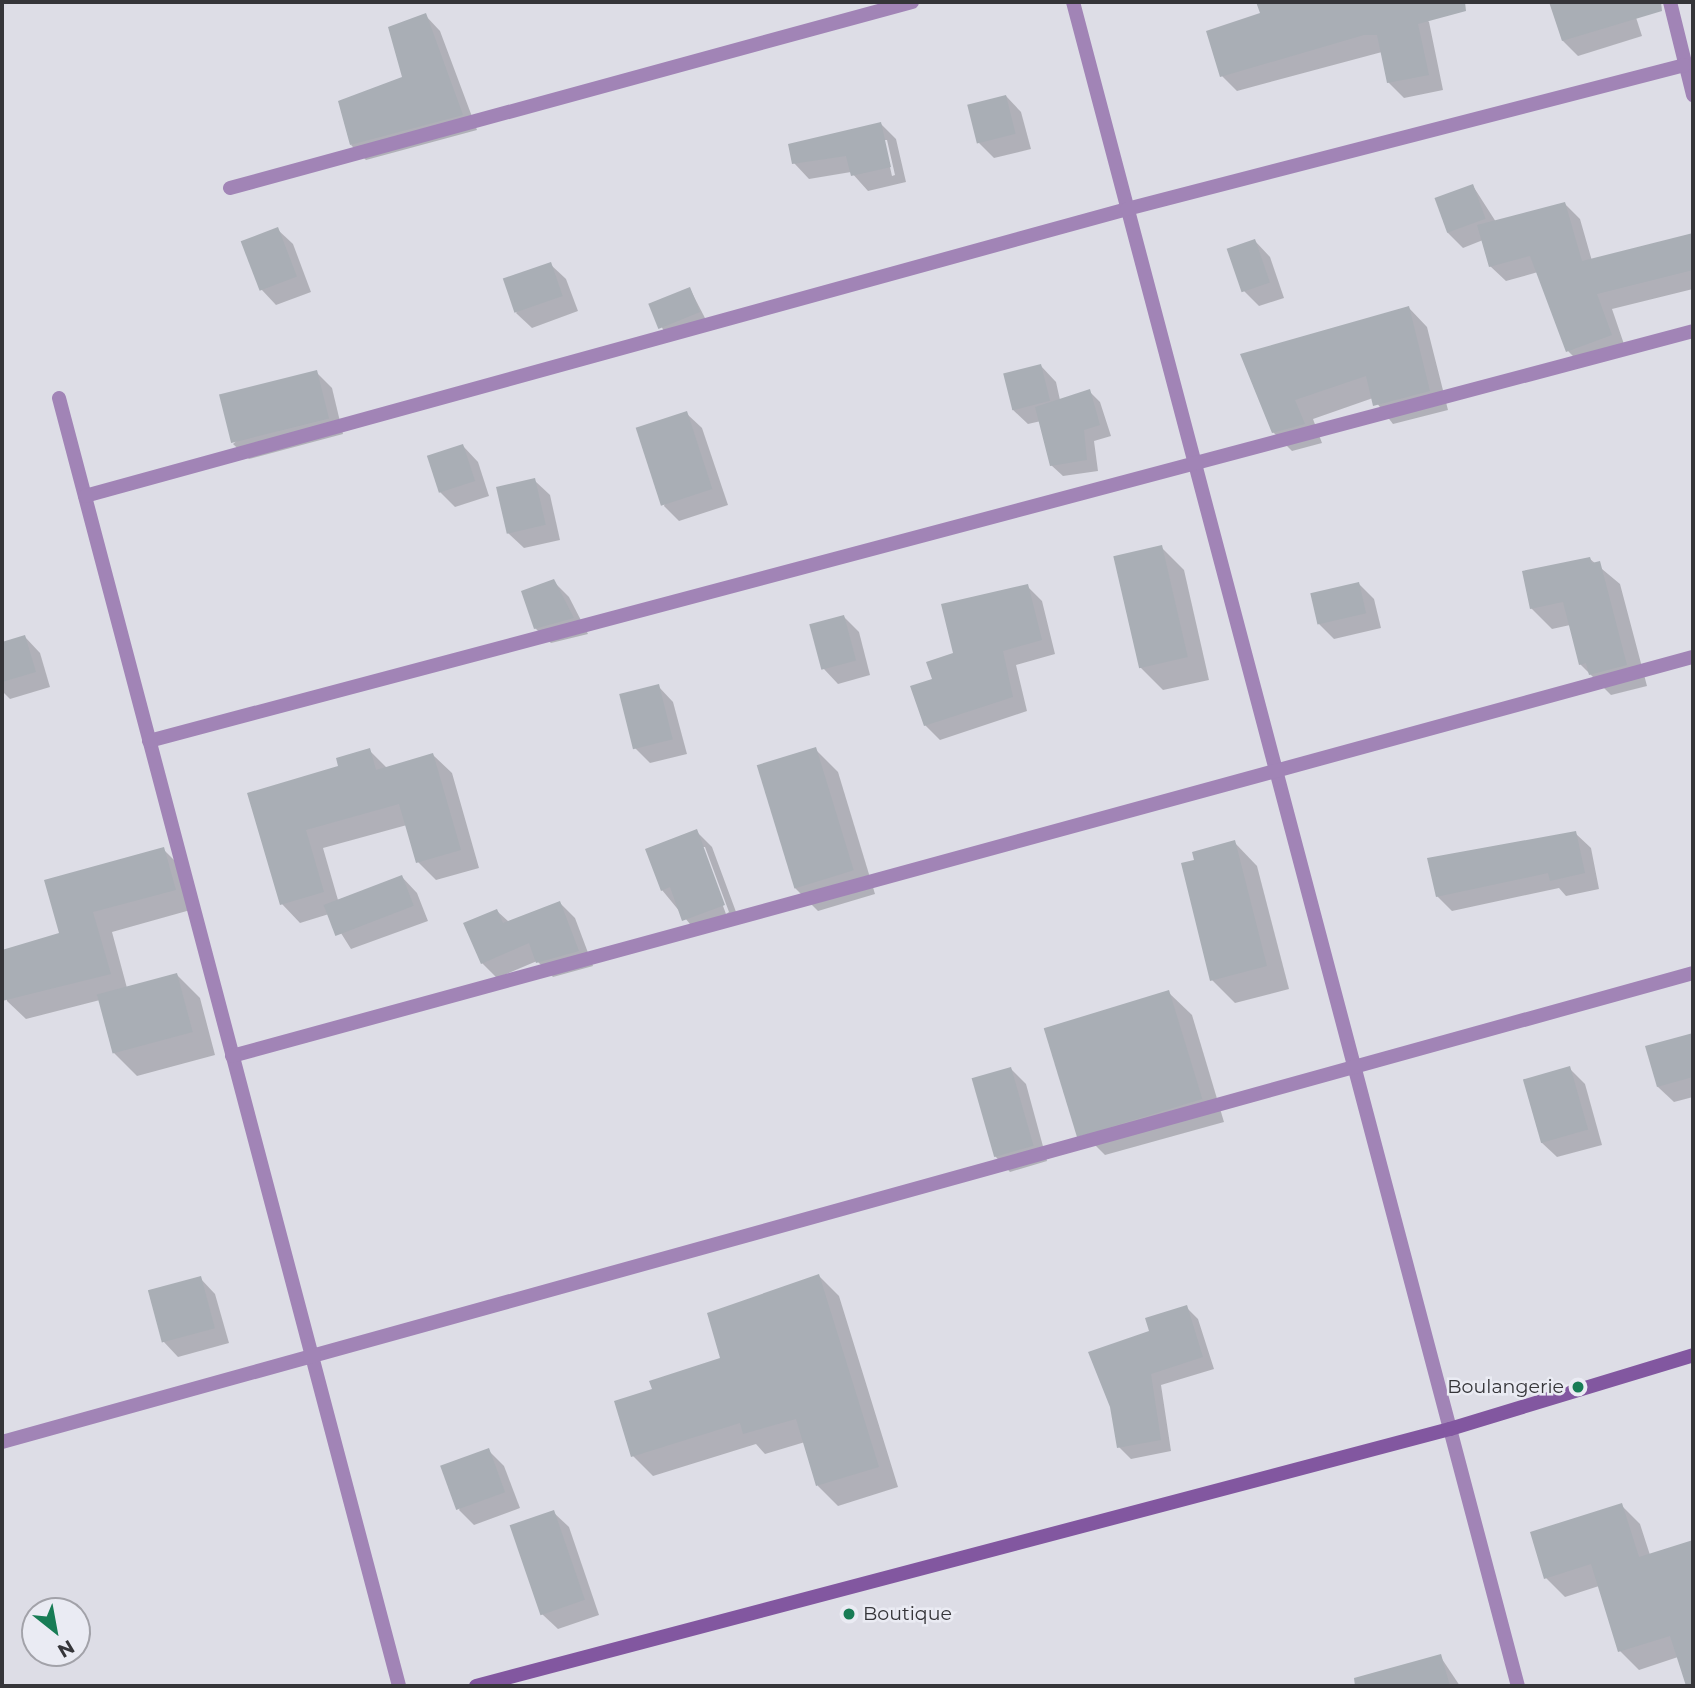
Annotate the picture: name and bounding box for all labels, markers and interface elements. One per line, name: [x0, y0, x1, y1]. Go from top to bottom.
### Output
place label: Boulangerie: [1447, 1376, 1564, 1398]
marker: Boulangerie: [1570, 1379, 1586, 1395]
north arrow: [21, 1597, 91, 1667]
place label: Boutique: [863, 1603, 952, 1625]
marker: Boutique: [841, 1606, 857, 1622]
text: N: [54, 1635, 79, 1663]

